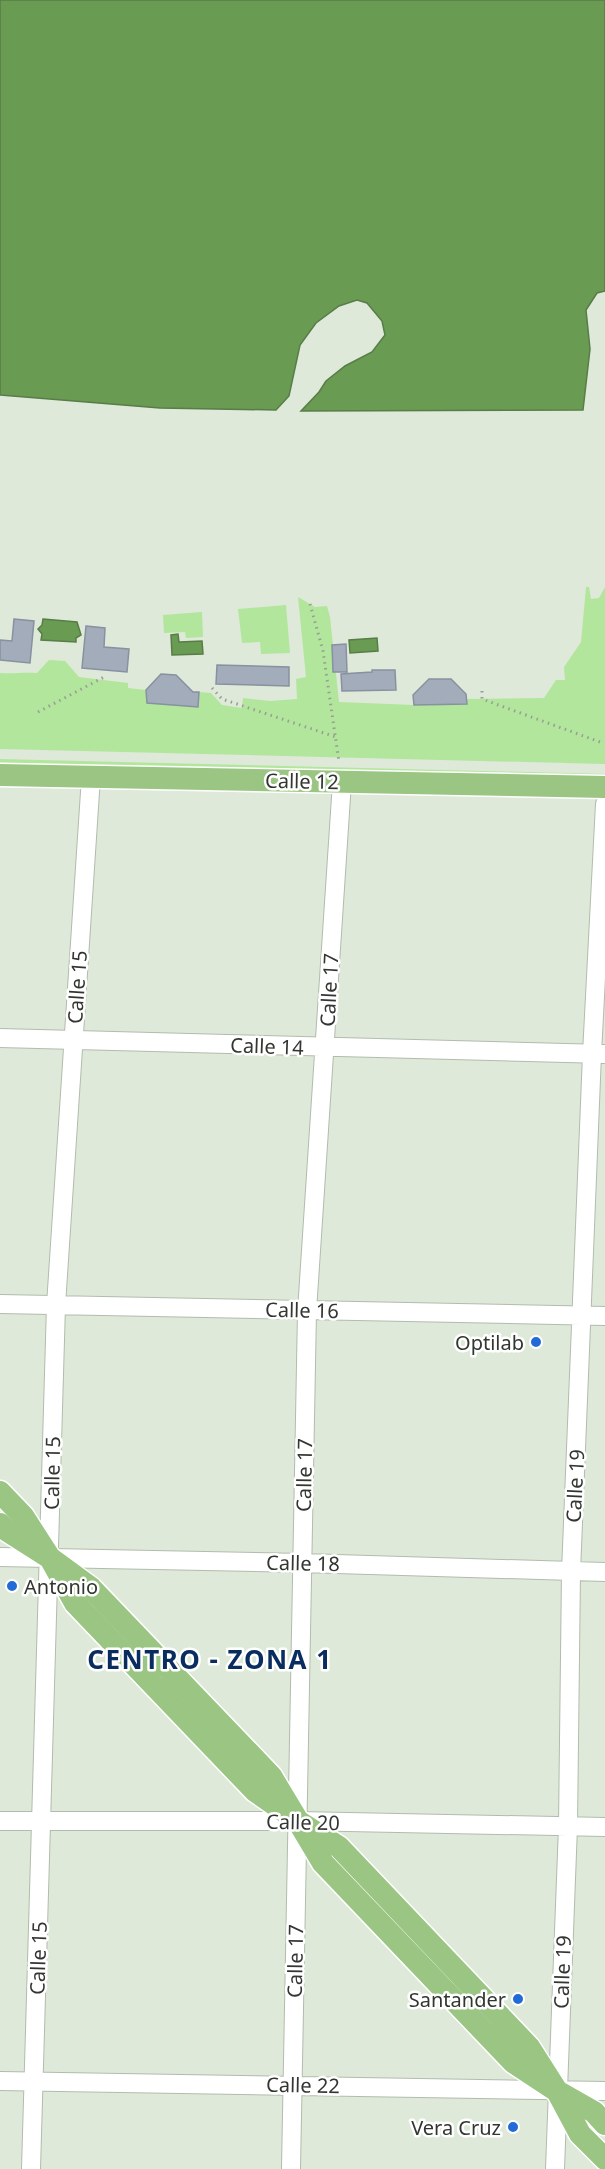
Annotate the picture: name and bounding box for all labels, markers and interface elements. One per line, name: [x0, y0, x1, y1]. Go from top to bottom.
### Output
street label: Calle 12: [265, 767, 339, 795]
street label: Calle 15: [61, 949, 93, 1025]
street label: Calle 17: [314, 953, 344, 1027]
street label: Calle 14: [230, 1031, 305, 1061]
street label: Calle 16: [265, 1296, 339, 1324]
place label: Optilab: [455, 1329, 524, 1356]
marker: Optilab: [529, 1335, 543, 1349]
street label: Calle 15: [38, 1436, 66, 1510]
street label: Calle 17: [290, 1438, 318, 1512]
street label: Calle 19: [560, 1449, 590, 1523]
street label: Calle 18: [266, 1549, 340, 1577]
place label: Antonio: [24, 1573, 98, 1600]
marker: Antonio: [5, 1579, 19, 1593]
district label: CENTRO - ZONA 1: [87, 1641, 333, 1677]
street label: Calle 20: [266, 1808, 340, 1836]
street label: Calle 15: [23, 1921, 53, 1995]
street label: Calle 17: [281, 1924, 309, 1998]
street label: Calle 19: [547, 1935, 577, 2009]
place label: Santander: [409, 1986, 506, 2013]
marker: Santander: [511, 1992, 525, 2006]
street label: Calle 22: [266, 2071, 340, 2099]
place label: Vera Cruz: [411, 2114, 501, 2141]
marker: Vera Cruz: [506, 2120, 520, 2134]

